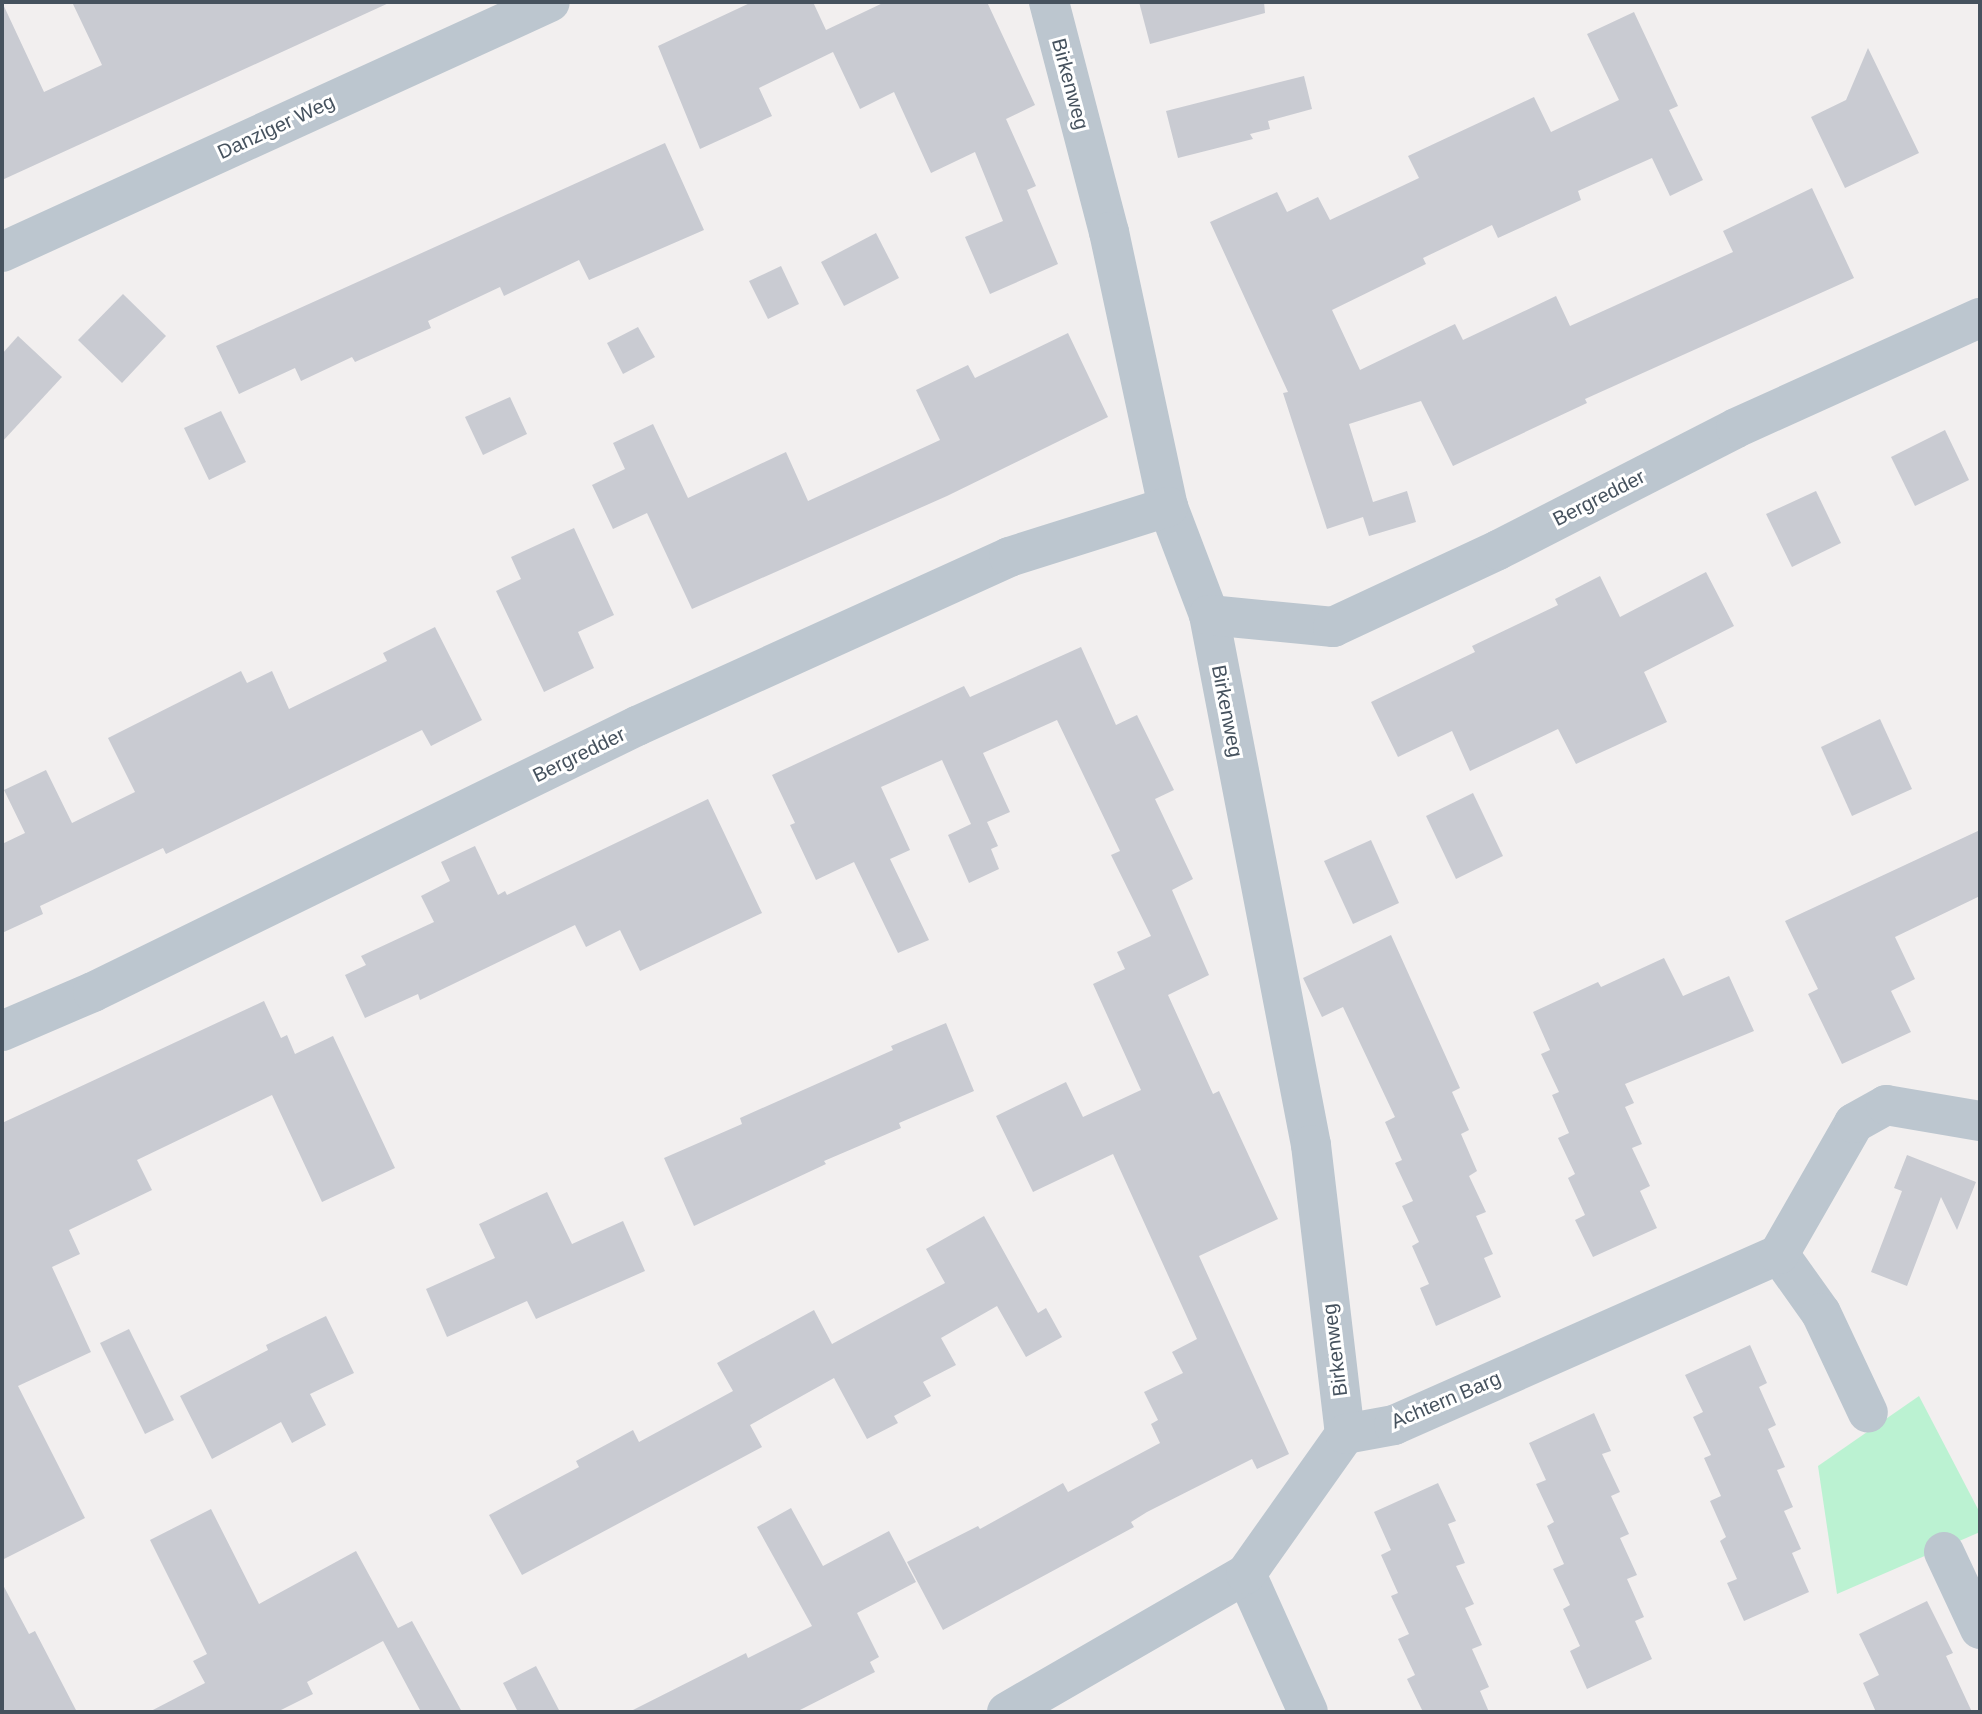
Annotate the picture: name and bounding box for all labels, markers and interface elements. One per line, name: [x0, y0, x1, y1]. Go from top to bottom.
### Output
street label: Birkenweg: [1046, 36, 1094, 132]
street label: Danziger Weg: [214, 89, 338, 165]
street label: Bergredder: [1549, 465, 1649, 531]
street label: Birkenweg: [1206, 663, 1248, 759]
street label: Bergredder: [529, 722, 629, 788]
street label: Birkenweg: [1317, 1302, 1353, 1398]
street label: Achtern Barg: [1388, 1366, 1504, 1434]

